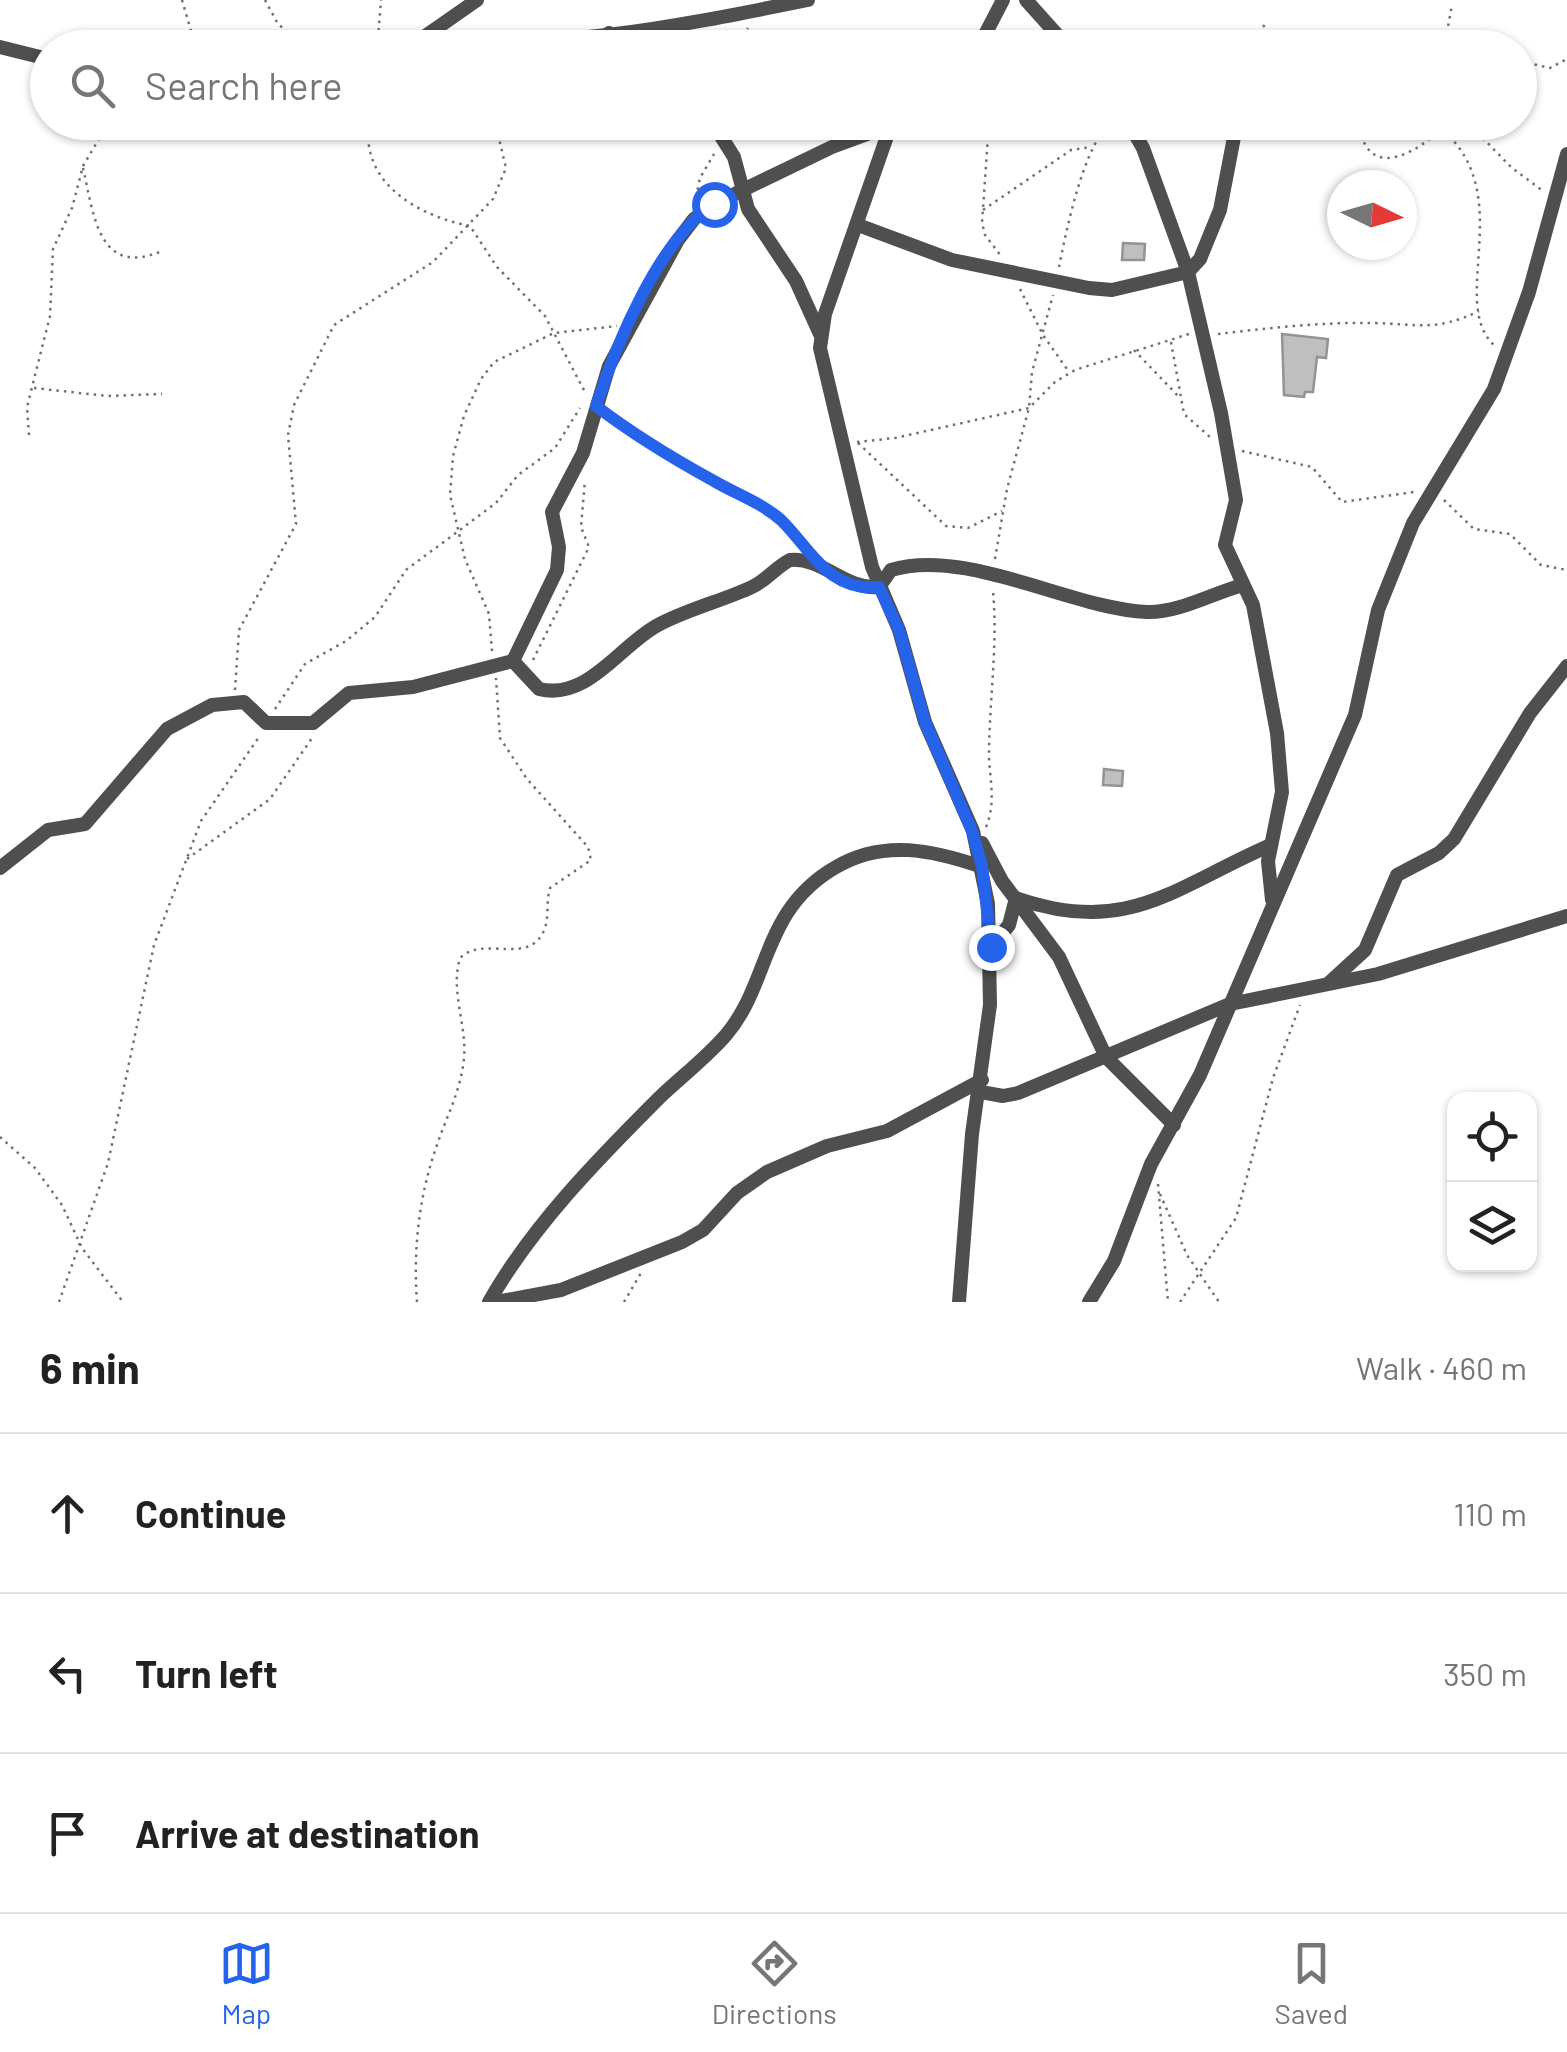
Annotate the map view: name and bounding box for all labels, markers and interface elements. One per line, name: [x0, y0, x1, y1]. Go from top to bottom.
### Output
search box: [30, 30, 1537, 140]
icon: search: [65, 58, 120, 113]
text: Search here: [145, 62, 343, 108]
north arrow: [1327, 170, 1417, 260]
route start: [692, 182, 738, 228]
route end: [969, 925, 1015, 971]
map controls: [1447, 1092, 1537, 1272]
button: locate: [1447, 1092, 1537, 1182]
button: layers: [1447, 1182, 1537, 1272]
text: 6 min: [40, 1342, 140, 1392]
text: Walk · 460 m: [1356, 1348, 1527, 1386]
icon: ahead: [40, 1486, 95, 1541]
text: Continue: [135, 1490, 286, 1536]
text: 110 m: [1454, 1494, 1527, 1532]
icon: left: [40, 1646, 95, 1701]
text: Turn left: [135, 1650, 278, 1696]
text: 350 m: [1443, 1654, 1527, 1692]
icon: arrive: [40, 1806, 95, 1861]
text: Arrive at destination: [135, 1810, 480, 1856]
tab: Map: [219, 1936, 274, 2030]
tab: Directions: [712, 1936, 837, 2030]
tab: Saved: [1275, 1936, 1348, 2030]

